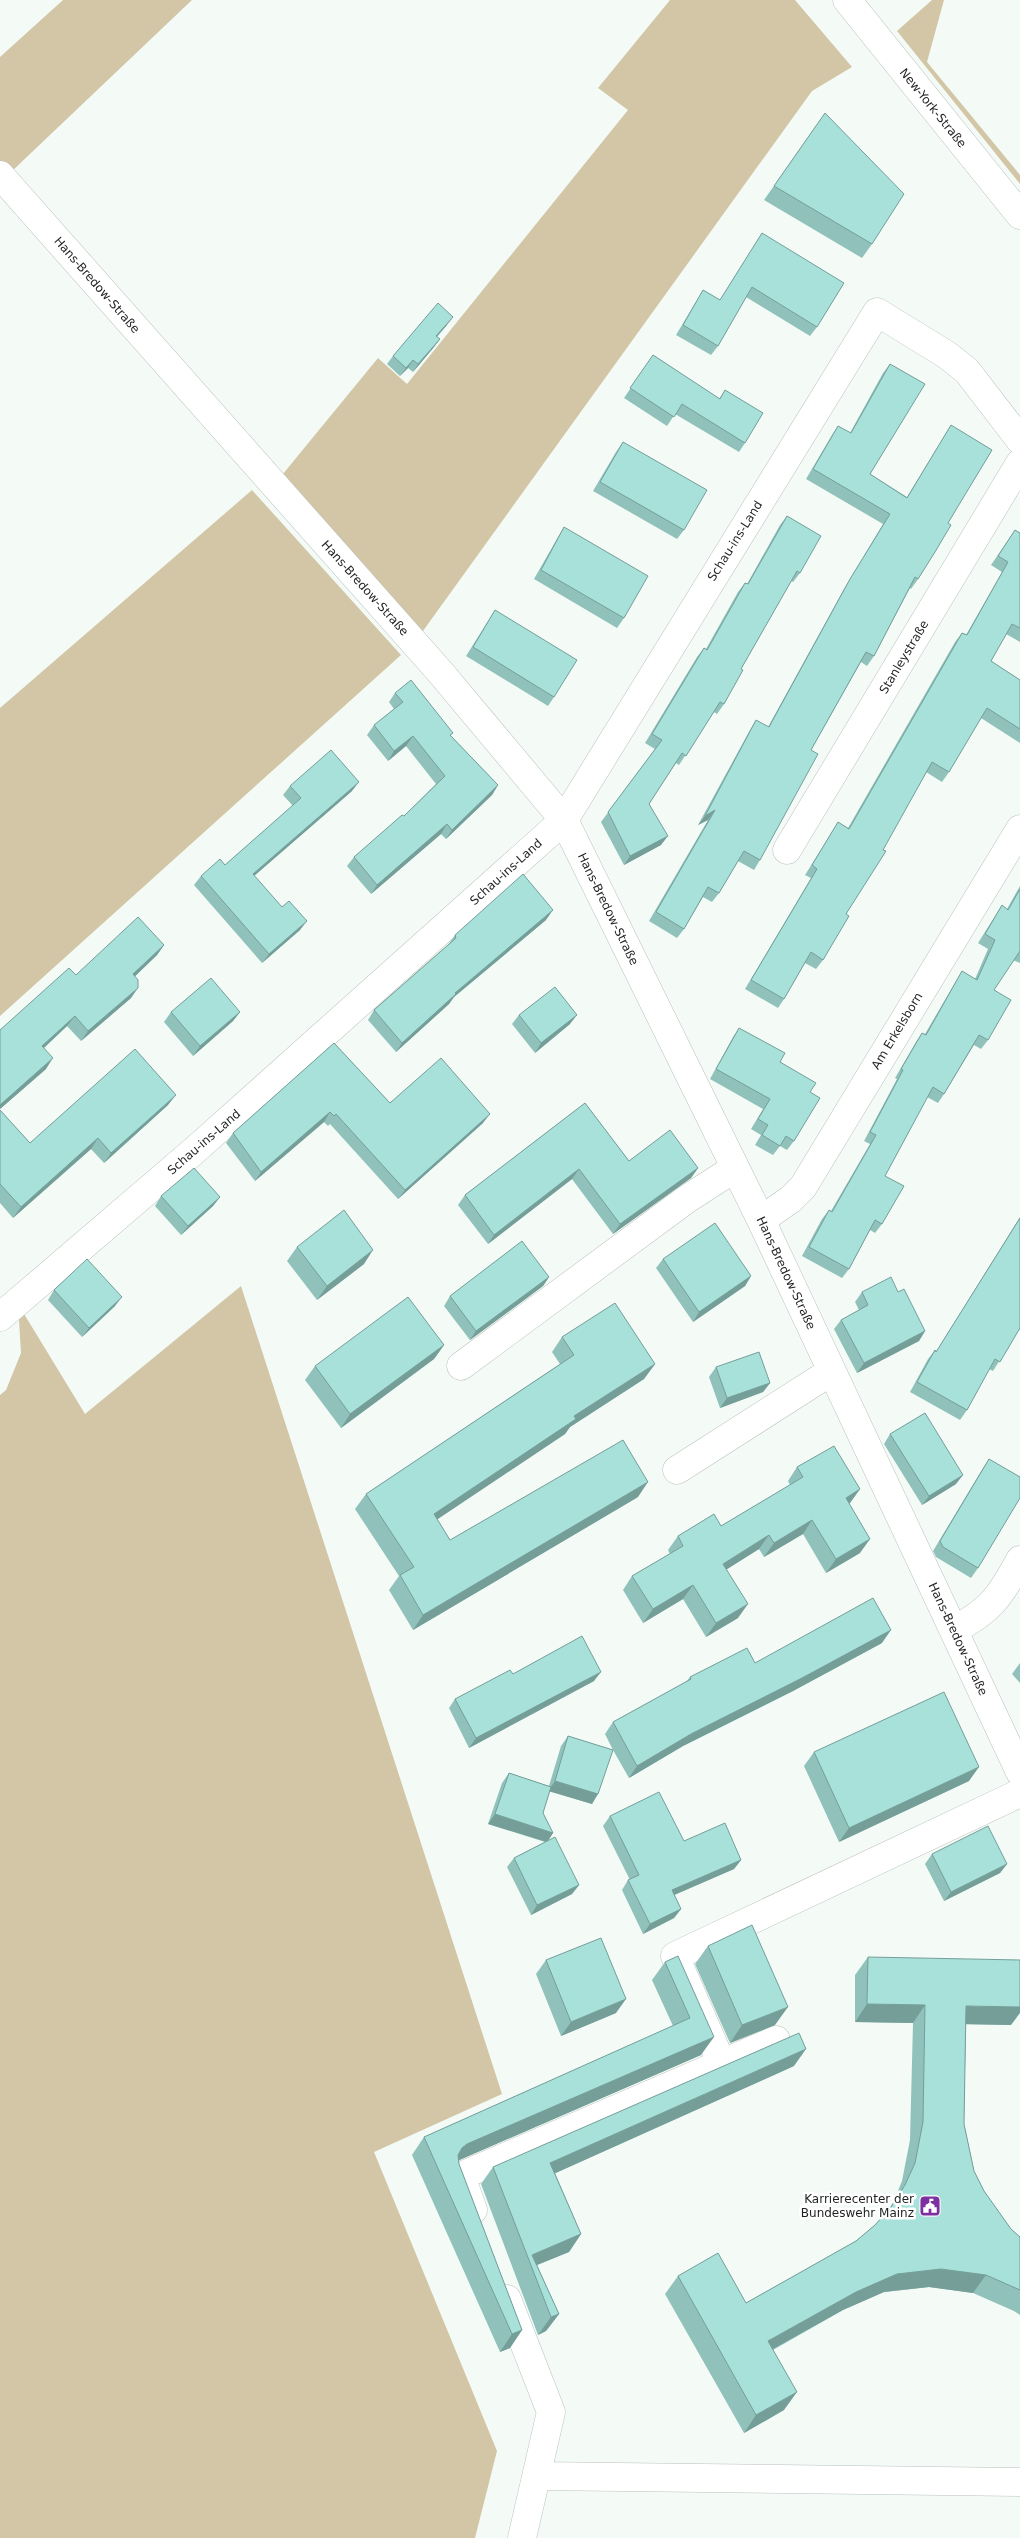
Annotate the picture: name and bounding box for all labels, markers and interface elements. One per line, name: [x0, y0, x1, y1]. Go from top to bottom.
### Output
street label: New-York-Straße: [897, 66, 969, 150]
street label: Hans-Bredow-Straße: [51, 234, 143, 336]
street label: Schau-ins-Land: [705, 498, 765, 584]
street label: Hans-Bredow-Straße: [319, 538, 411, 638]
street label: Stanleystraße: [877, 618, 931, 696]
street label: Schau-ins-Land: [467, 836, 545, 908]
street label: Hans-Bredow-Straße: [575, 851, 641, 967]
street label: Am Erkelsborn: [869, 990, 925, 1072]
street label: Schau-ins-Land: [165, 1107, 243, 1177]
street label: Hans-Bredow-Straße: [754, 1214, 818, 1332]
street label: Hans-Bredow-Straße: [926, 1580, 990, 1698]
place label: Karrierecenter der Bundeswehr Mainz: [801, 2192, 914, 2220]
public building icon: Karrierecenter der Bundeswehr Mainz: [918, 2194, 942, 2218]

